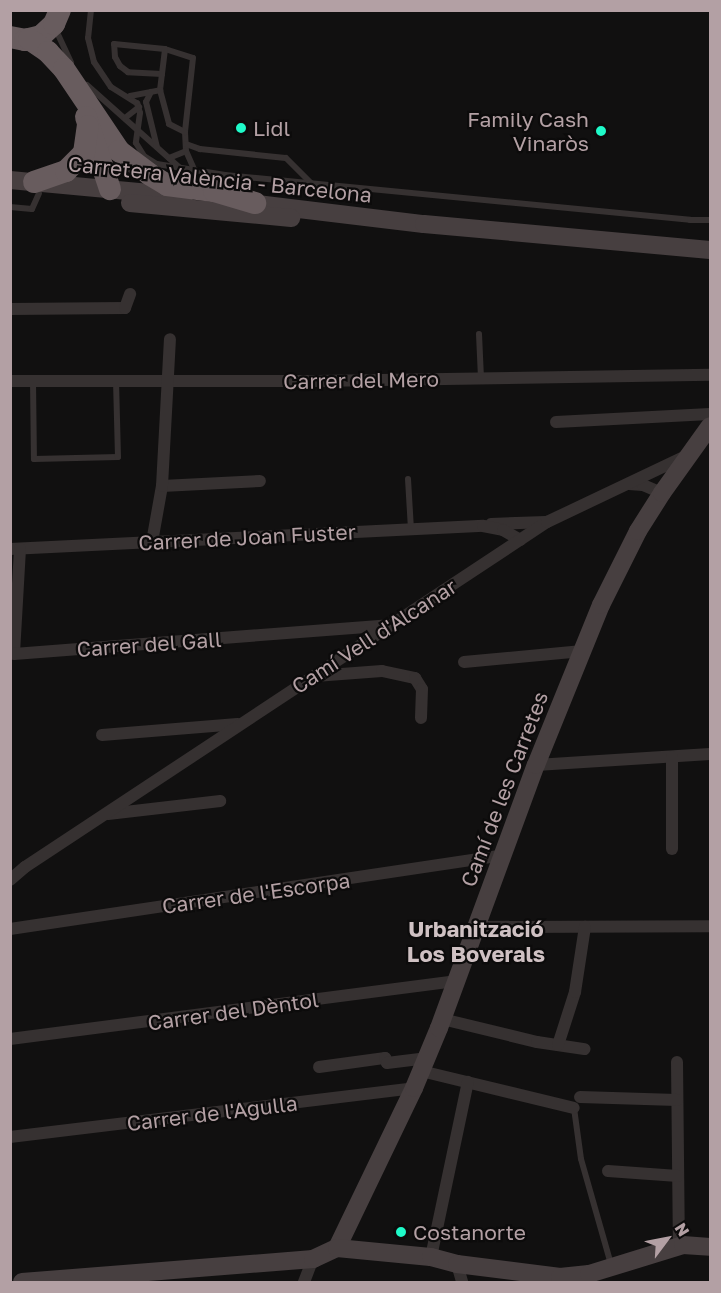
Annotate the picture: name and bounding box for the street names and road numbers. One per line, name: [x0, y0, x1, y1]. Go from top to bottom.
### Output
street label: Carretera València - Barcelona: [67, 151, 373, 207]
street label: Carrer del Mero: [283, 366, 439, 394]
street label: Carrer de Joan Fuster: [138, 519, 356, 555]
street label: Camí Vell d'Alcanar: [287, 573, 461, 699]
street label: Carrer del Gall: [76, 626, 222, 662]
street label: Camí de les Carretes: [455, 688, 553, 890]
street label: Carrer de l'Escorpa: [160, 867, 352, 919]
street label: Carrer del Dèntol: [146, 987, 320, 1035]
street label: Carrer de l'Agulla: [125, 1090, 299, 1136]

